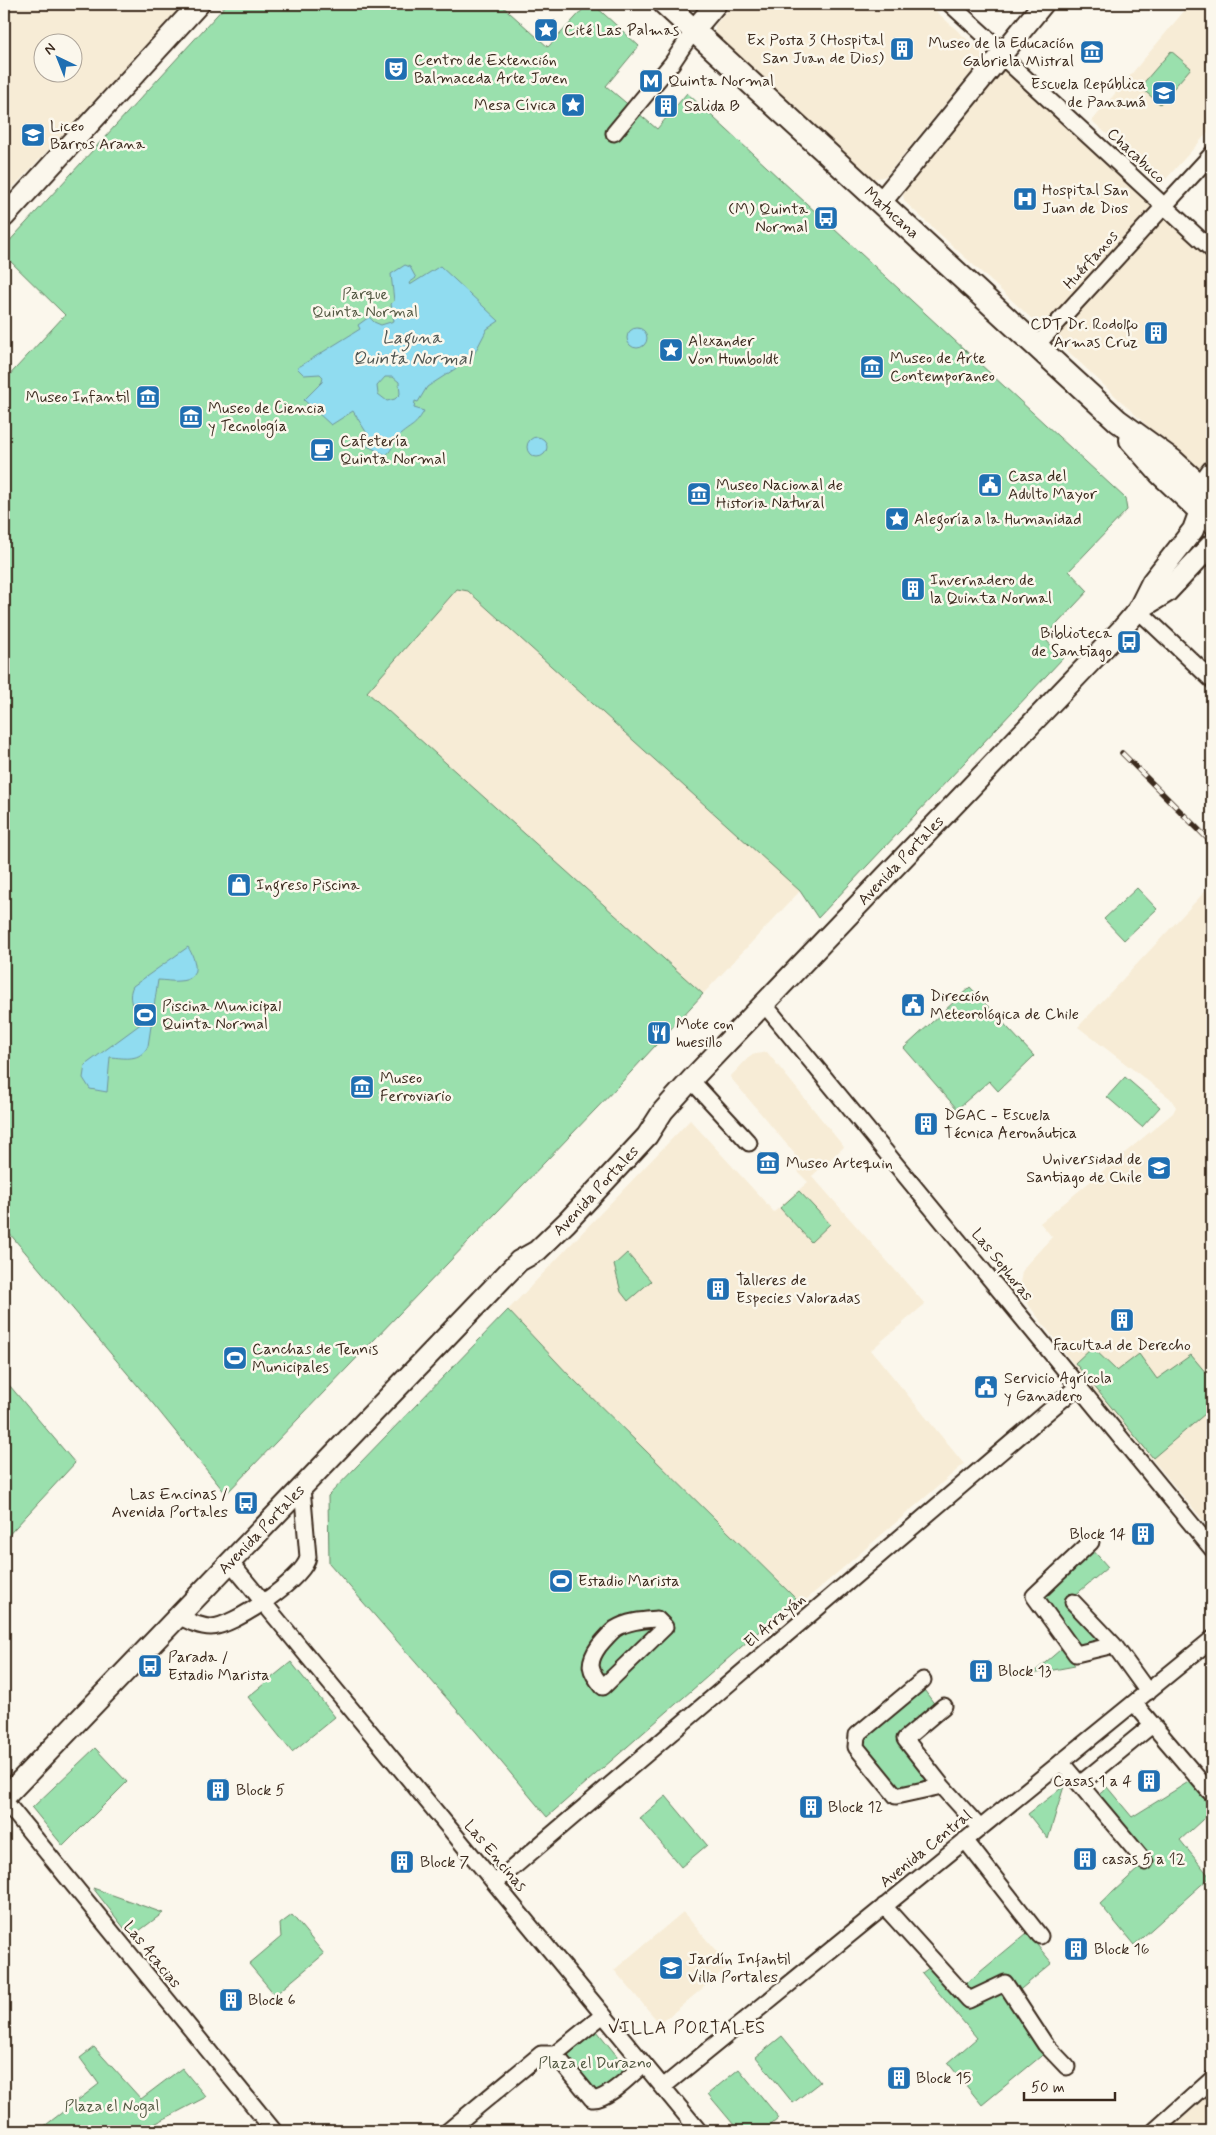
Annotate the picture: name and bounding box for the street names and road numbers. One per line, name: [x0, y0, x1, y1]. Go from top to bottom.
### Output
street label: Chacabuco: [1102, 123, 1170, 189]
street label: Matucana: [859, 182, 924, 244]
street label: Huérfanos: [1059, 226, 1123, 294]
street label: Avenida Portales: [853, 811, 949, 910]
street label: Avenida Portales: [548, 1141, 643, 1240]
street label: Las Sophoras: [966, 1224, 1038, 1306]
street label: Avenida Portales: [214, 1480, 309, 1579]
street label: El Arrayán: [740, 1589, 810, 1653]
street label: Avenida Central: [876, 1805, 977, 1893]
street label: Las Encinas: [459, 1816, 531, 1896]
street label: Las Acacias: [118, 1917, 186, 1993]

